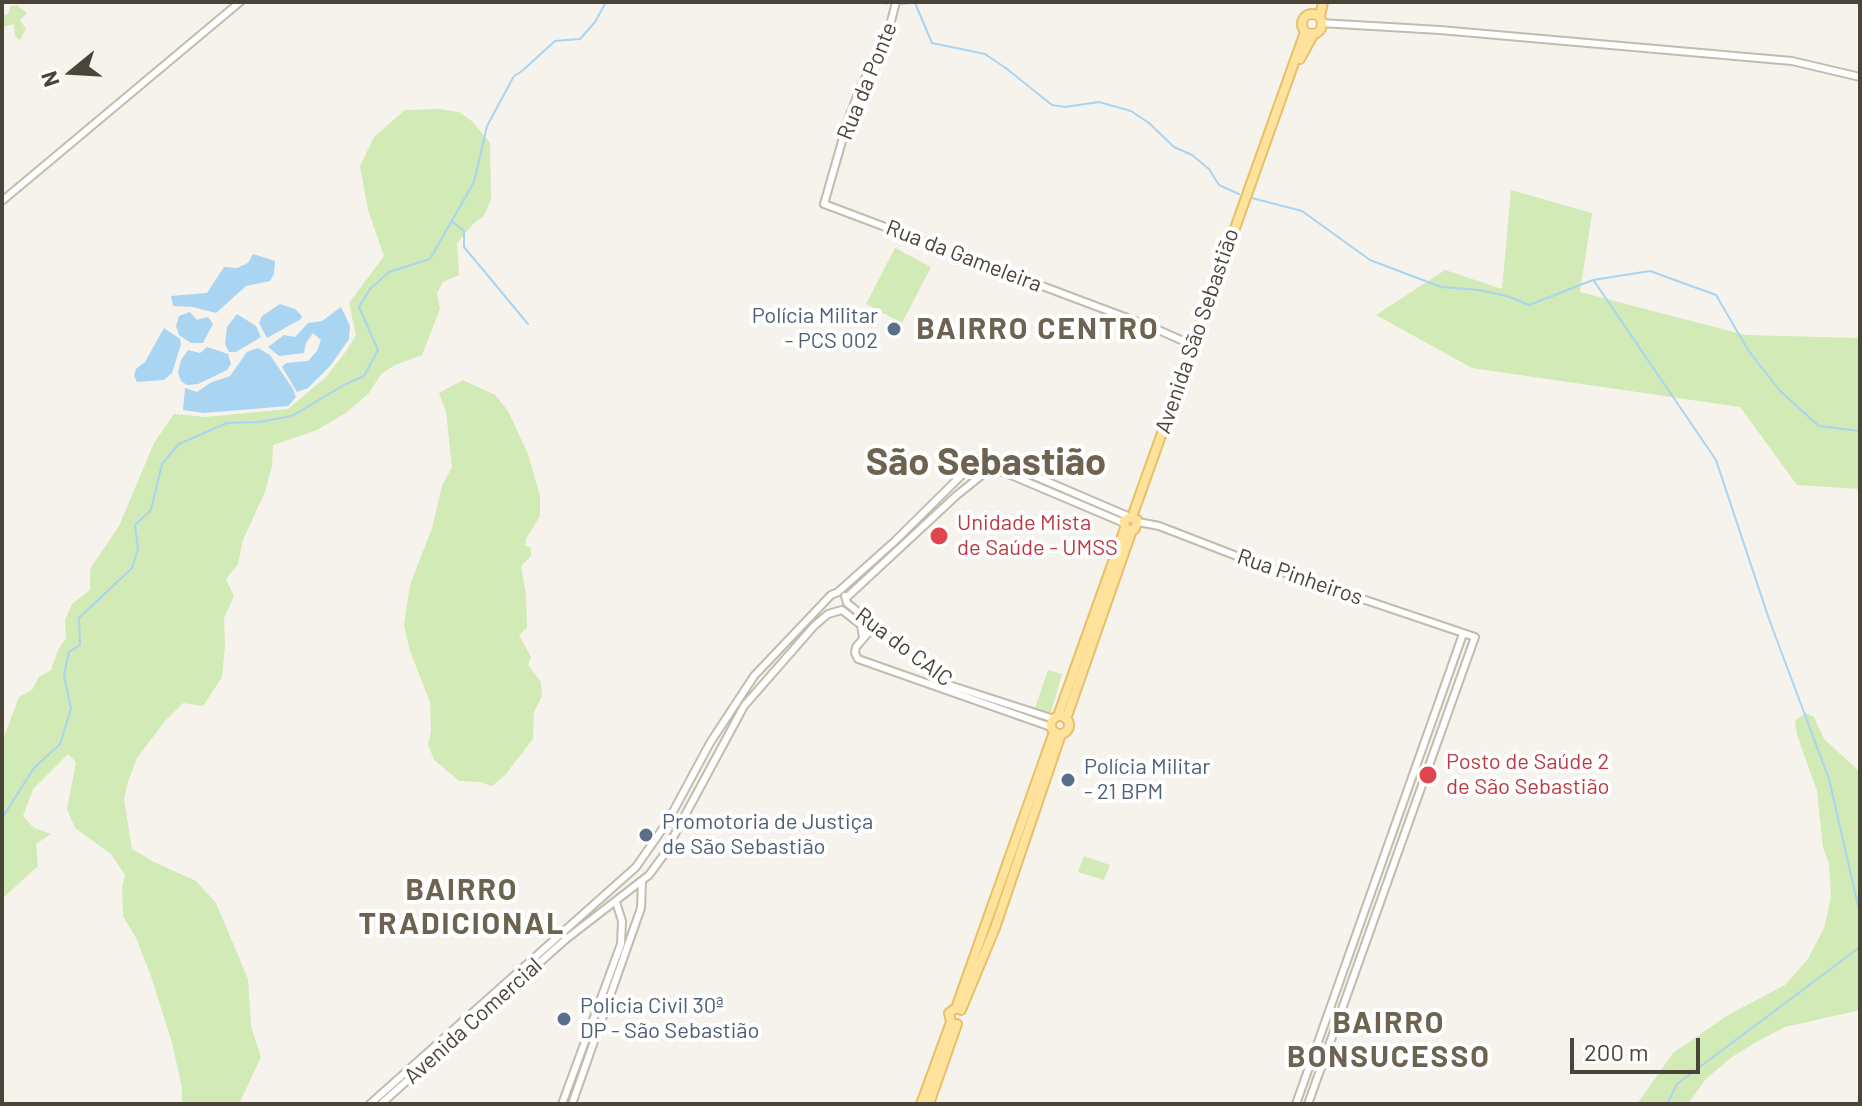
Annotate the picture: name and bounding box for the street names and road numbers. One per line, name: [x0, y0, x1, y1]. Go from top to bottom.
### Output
street label: Rua da Ponte: [831, 18, 903, 144]
street label: Rua da Gameleira: [882, 214, 1046, 298]
street label: Avenida São Sebastião: [1150, 225, 1244, 437]
street label: Rua Pinheiros: [1234, 543, 1366, 611]
street label: Rua do CAIC: [850, 602, 958, 692]
street label: Avenida Comercial: [399, 952, 547, 1090]

